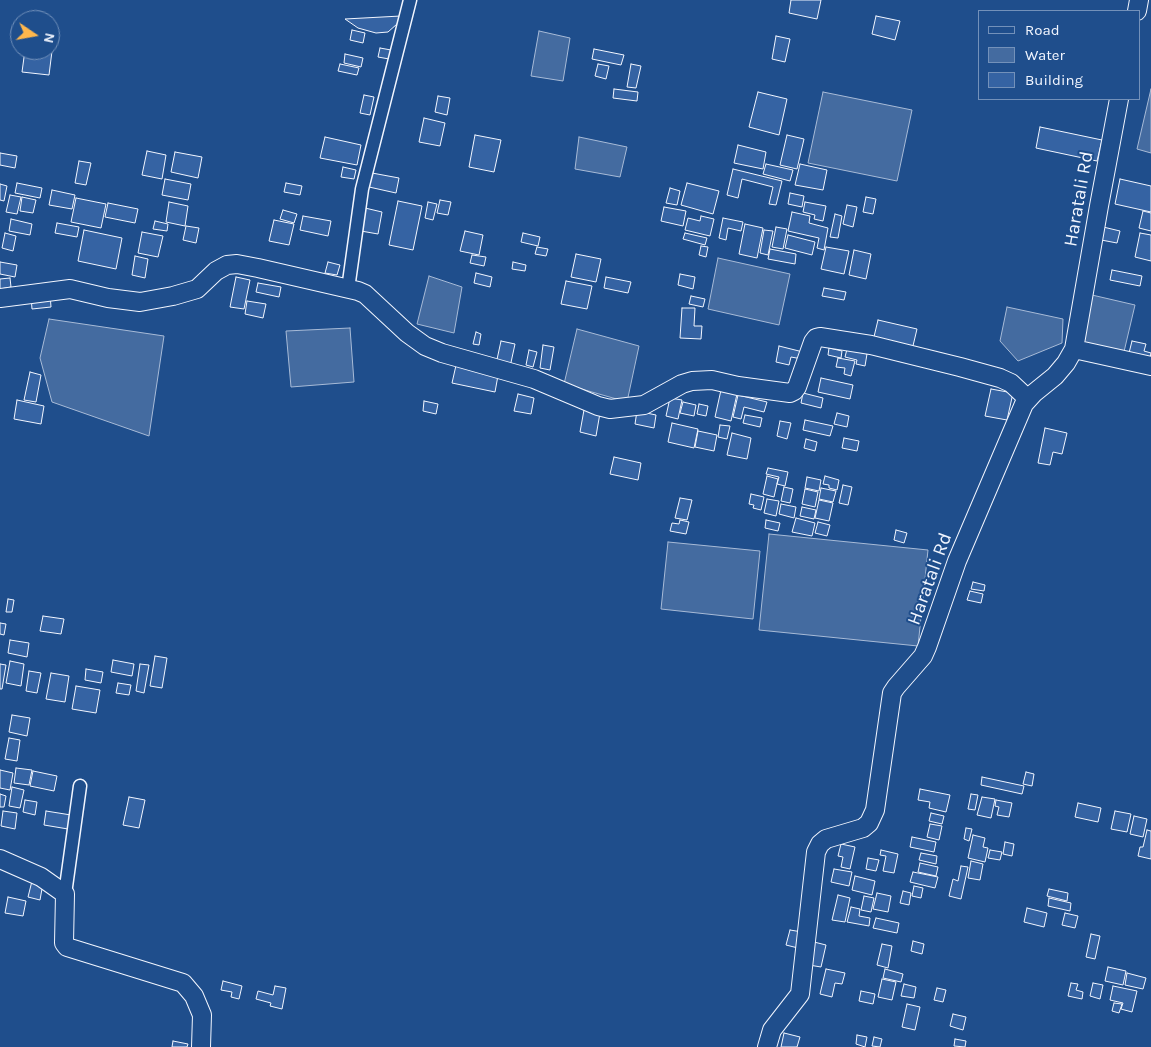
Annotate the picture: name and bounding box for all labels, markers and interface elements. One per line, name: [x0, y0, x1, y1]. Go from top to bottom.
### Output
north arrow: [10, 10, 60, 60]
legend: [978, 10, 1141, 100]
text: Road: [1025, 21, 1060, 39]
text: N: [40, 31, 59, 45]
text: Water: [1025, 46, 1065, 64]
text: Building: [1025, 71, 1083, 89]
street label: Haratali Rd: [1059, 150, 1099, 248]
street label: Haratali Rd: [903, 530, 957, 628]

